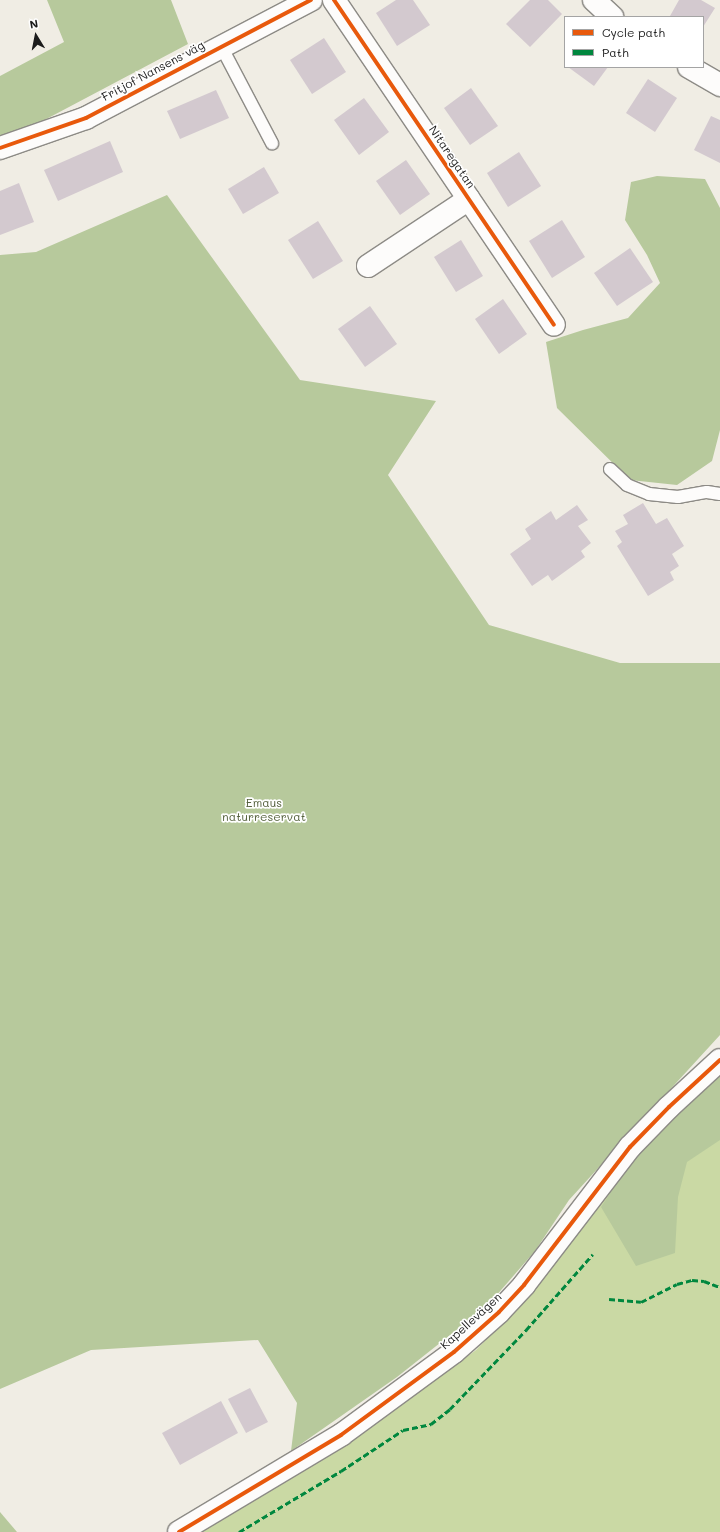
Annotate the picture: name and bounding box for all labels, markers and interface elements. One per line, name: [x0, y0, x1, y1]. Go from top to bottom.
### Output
north arrow: [16, 16, 56, 56]
text: N: [28, 16, 39, 32]
legend: [564, 16, 704, 68]
text: Cycle path: [602, 24, 665, 40]
street label: Fritjof Nansens väg: [99, 38, 207, 104]
text: Path: [602, 44, 629, 60]
street label: Nitaregatan: [426, 123, 478, 191]
park label: Emaus naturreservat: [222, 796, 306, 824]
street label: Kapellevägen: [437, 1290, 505, 1352]

